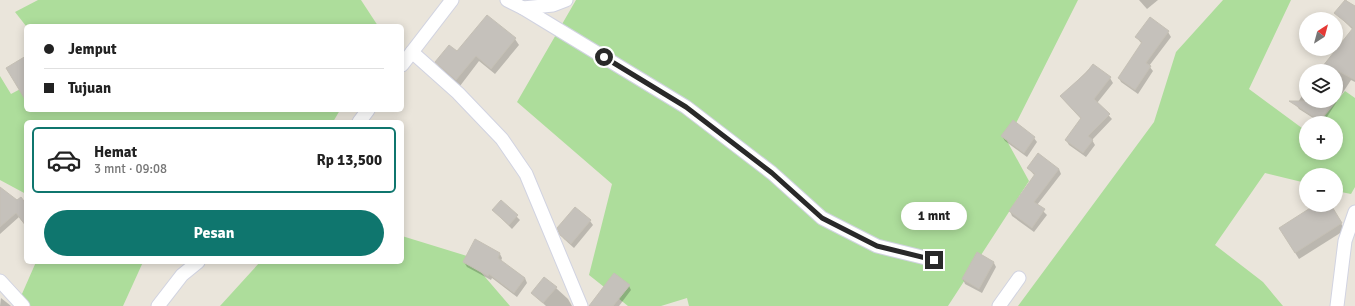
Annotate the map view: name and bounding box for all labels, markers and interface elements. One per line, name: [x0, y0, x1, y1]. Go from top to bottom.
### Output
north arrow: [1299, 12, 1343, 56]
map controls: [1299, 12, 1343, 212]
text: Jemput: [68, 40, 117, 58]
route start: [595, 48, 613, 66]
button: layers: [1299, 64, 1343, 108]
text: Tujuan: [68, 79, 111, 97]
button: +: [1299, 116, 1343, 160]
icon: car: [46, 142, 82, 178]
text: Hemat: [94, 143, 137, 161]
text: Rp 13,500: [316, 151, 382, 169]
text: 3 mnt · 09:08: [94, 161, 167, 177]
button: −: [1299, 168, 1343, 212]
callout: 1 mnt: [901, 202, 967, 230]
text: 1 mnt: [918, 208, 950, 224]
button: Pesan: [44, 210, 384, 256]
route end: [925, 251, 943, 269]

